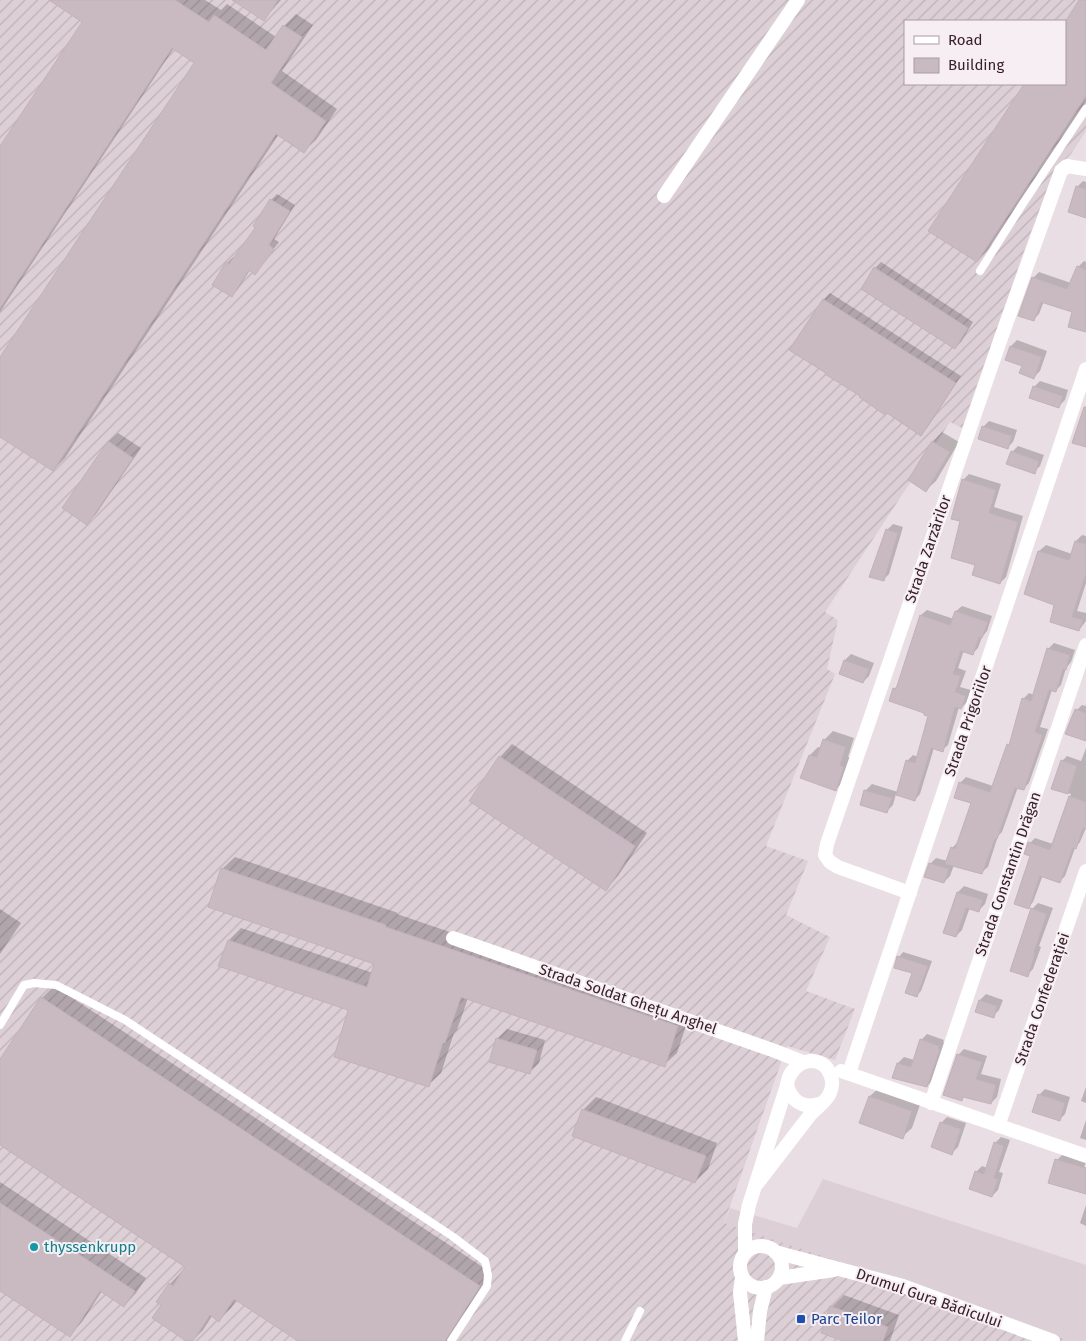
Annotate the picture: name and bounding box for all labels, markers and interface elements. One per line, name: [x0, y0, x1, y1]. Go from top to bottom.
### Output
legend: [904, 20, 1066, 85]
text: Road: [948, 31, 983, 49]
text: Building: [948, 56, 1004, 74]
street label: Strada Zarzărilor: [901, 492, 955, 605]
street label: Strada Prigoriilor: [941, 663, 995, 779]
street label: Strada Constantin Drăgan: [971, 789, 1045, 959]
street label: Strada Confederației: [1011, 930, 1074, 1068]
street label: Strada Soldat Ghețu Anghel: [536, 960, 720, 1039]
place label: thyssenkrupp: [44, 1238, 136, 1256]
marker: thyssenkrupp: [28, 1241, 40, 1253]
street label: Drumul Gura Bădicului: [854, 1265, 1004, 1331]
place label: Parc Teilor: [811, 1310, 882, 1328]
marker: Parc Teilor: [795, 1313, 807, 1325]

